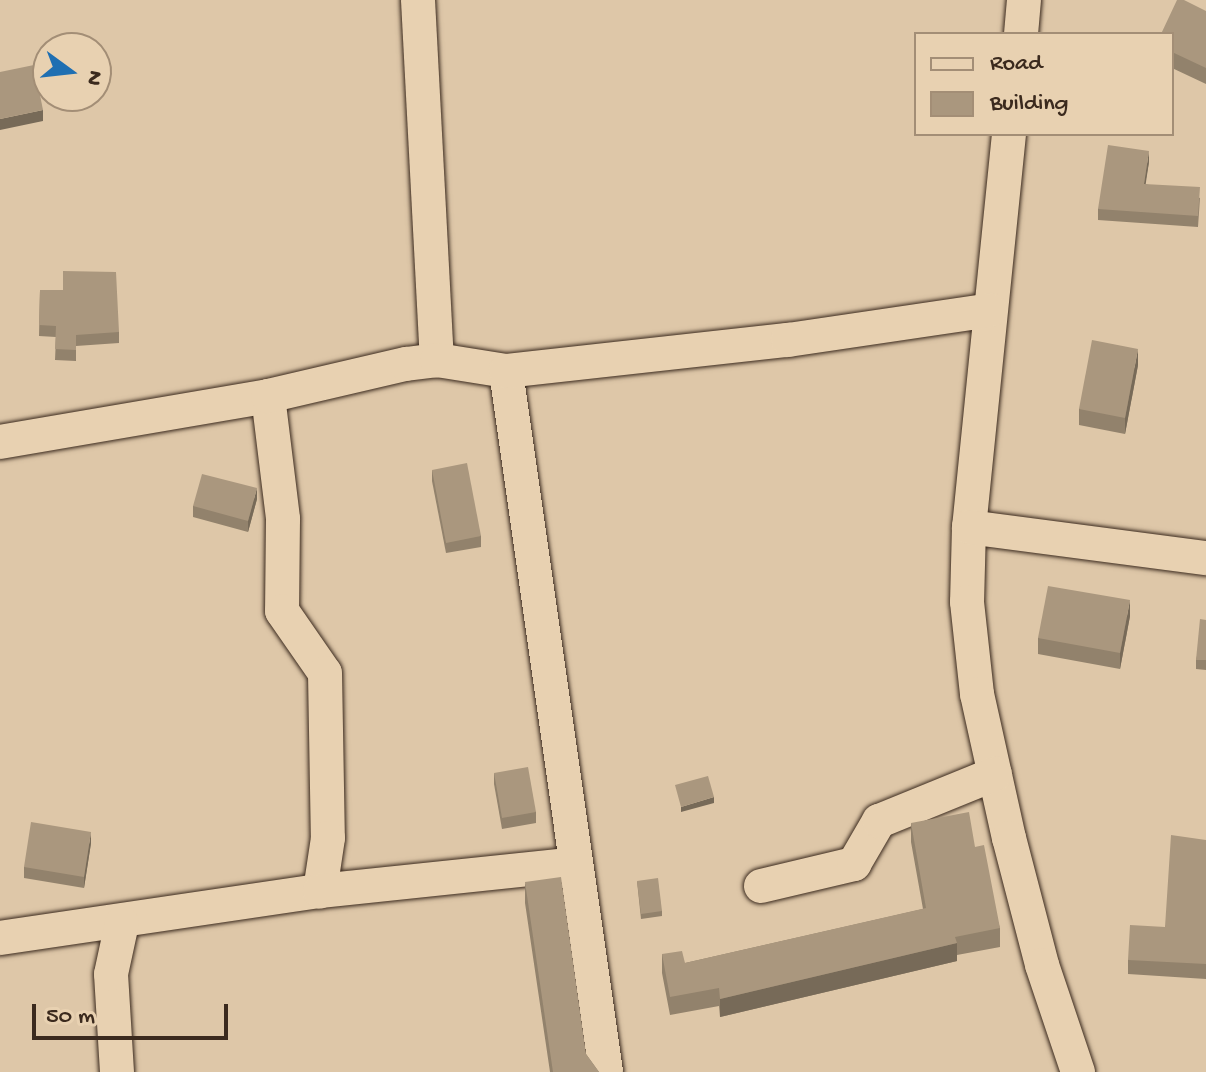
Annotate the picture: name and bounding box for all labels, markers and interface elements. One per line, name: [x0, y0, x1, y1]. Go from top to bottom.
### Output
north arrow: [32, 32, 112, 112]
legend: [914, 32, 1174, 136]
text: Road: [990, 50, 1042, 79]
text: N: [79, 67, 108, 88]
text: Building: [990, 90, 1068, 119]
scale bar: [36, 988, 232, 1038]
text: 50 m: [46, 1003, 95, 1032]

